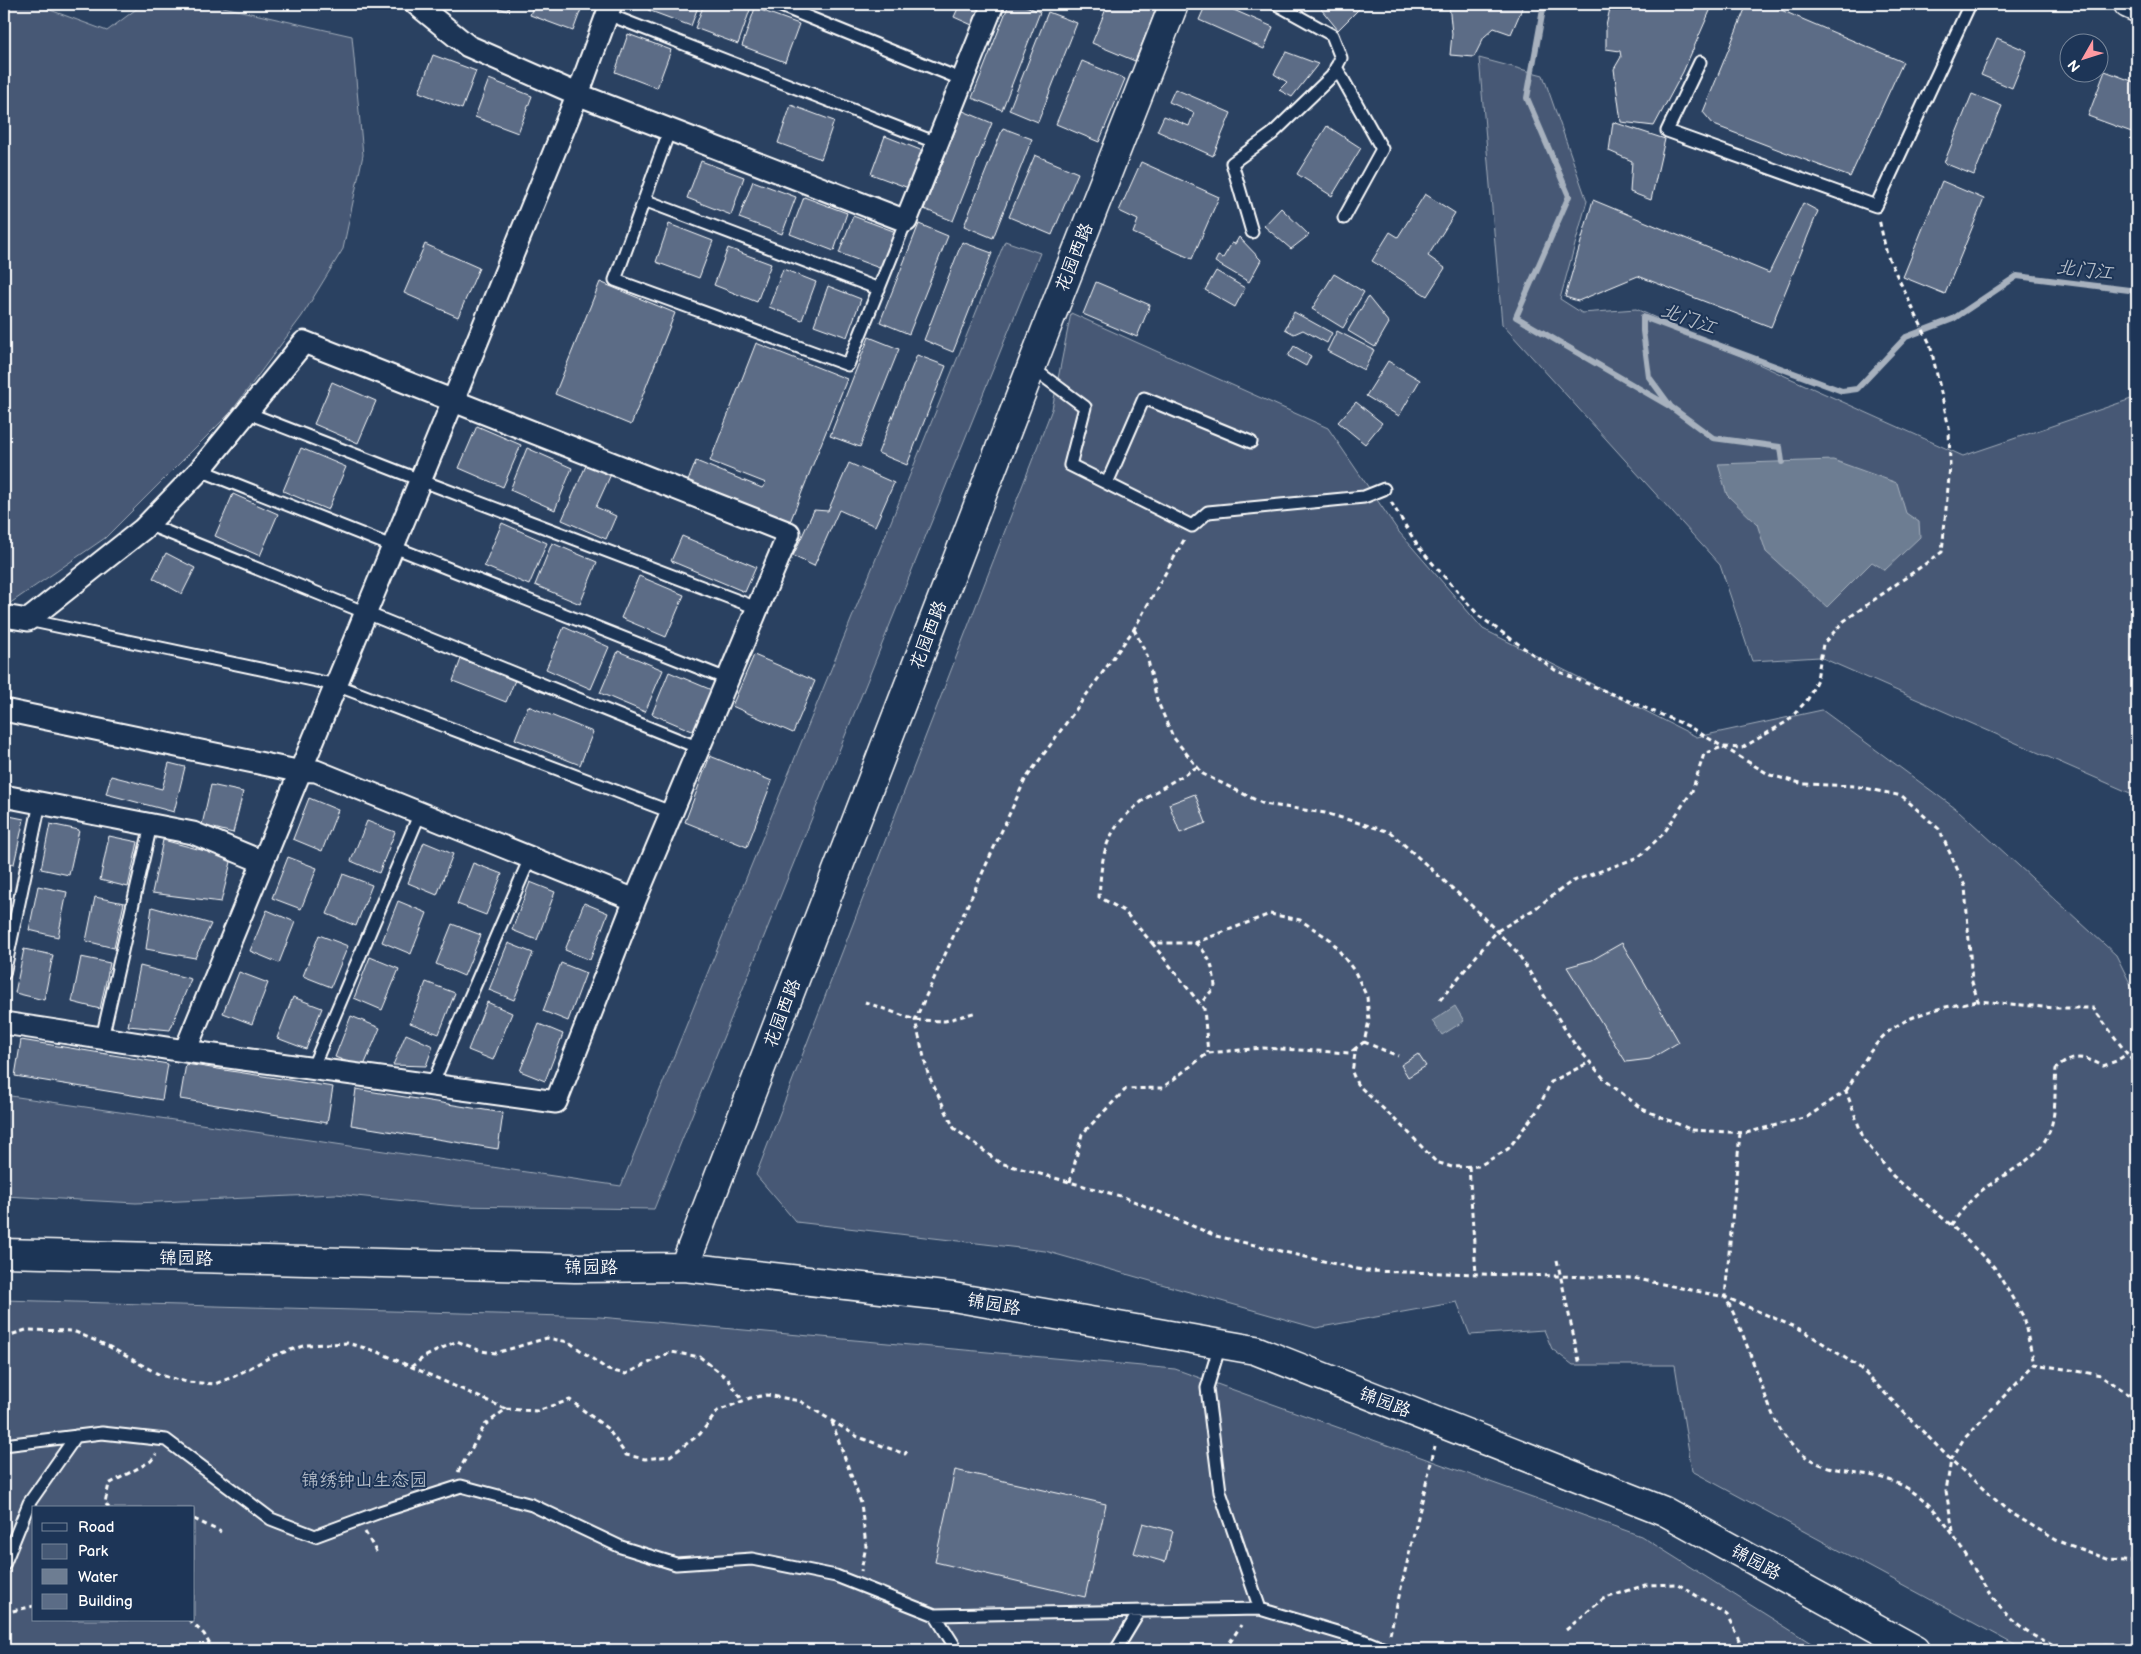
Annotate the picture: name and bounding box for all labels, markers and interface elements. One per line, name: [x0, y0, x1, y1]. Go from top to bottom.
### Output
north arrow: [2058, 32, 2108, 82]
text: N: [2064, 56, 2084, 75]
street label: 花园西路: [1051, 220, 1098, 294]
water label: 北门江: [2055, 256, 2115, 285]
water label: 北门江: [1658, 299, 1720, 340]
street label: 花园西路: [906, 598, 951, 673]
street label: 花园西路: [760, 976, 805, 1051]
street label: 锦园路: [159, 1248, 213, 1269]
street label: 锦园路: [564, 1257, 618, 1278]
street label: 锦园路: [966, 1289, 1022, 1320]
street label: 锦园路: [1356, 1383, 1414, 1422]
park label: 锦绣钟山生态园: [301, 1470, 427, 1491]
legend: [32, 1506, 195, 1622]
text: Road: [78, 1518, 114, 1537]
street label: 锦园路: [1727, 1540, 1784, 1585]
text: Park: [78, 1542, 109, 1561]
text: Water: [78, 1568, 118, 1587]
text: Building: [78, 1592, 133, 1611]

